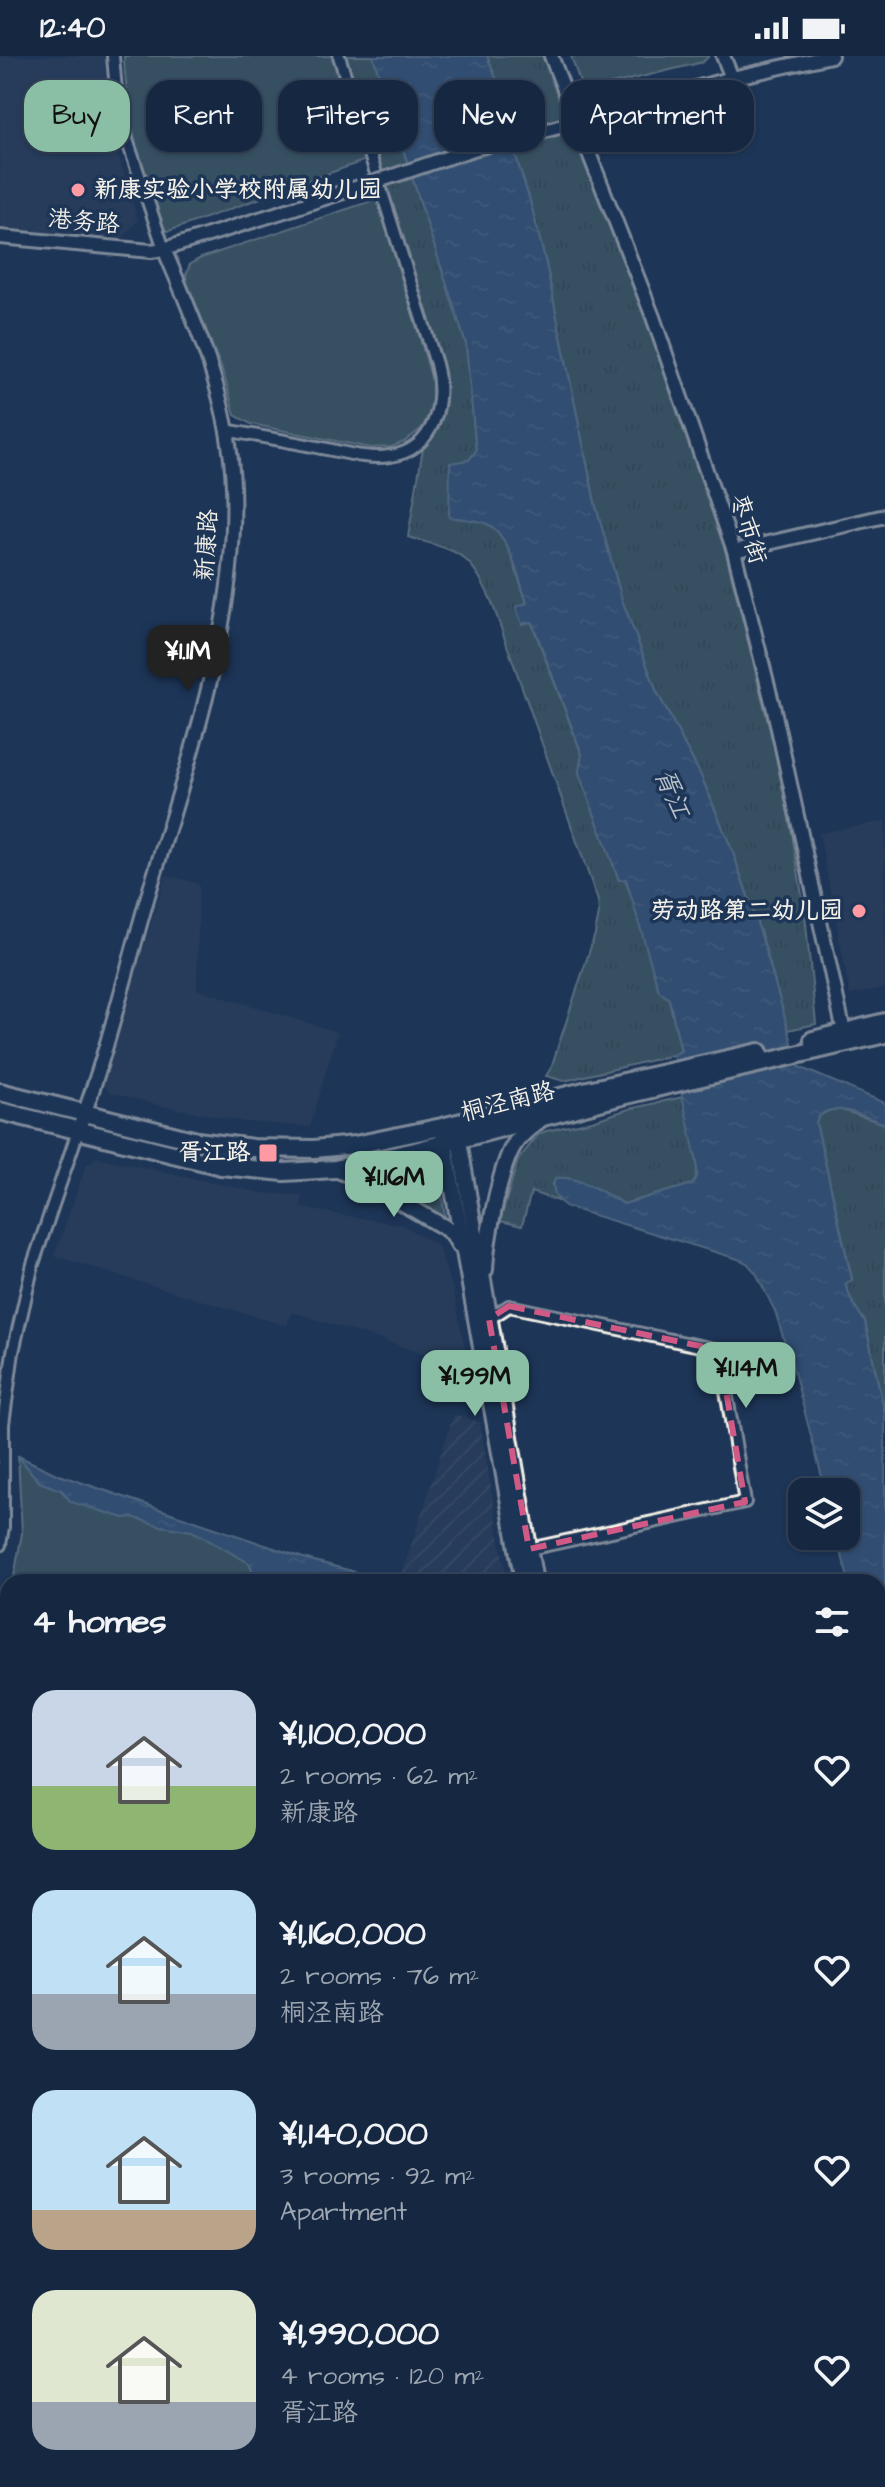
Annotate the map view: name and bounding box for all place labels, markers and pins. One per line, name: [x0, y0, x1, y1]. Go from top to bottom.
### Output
place label: 新康实验小学校附属幼儿园: [94, 173, 382, 207]
marker: 新康实验小学校附属幼儿园: [69, 181, 87, 199]
pin: ¥1.1M: [132, 625, 244, 693]
place label: 劳动路第二幼儿园: [651, 894, 843, 928]
marker: 劳动路第二幼儿园: [850, 902, 868, 920]
place label: 胥江路: [178, 1136, 251, 1170]
marker: 胥江路: [257, 1142, 279, 1164]
pin: ¥1.16M: [329, 1151, 459, 1219]
pin: ¥1.14M: [681, 1342, 811, 1410]
pin: ¥1.99M: [410, 1350, 540, 1418]

